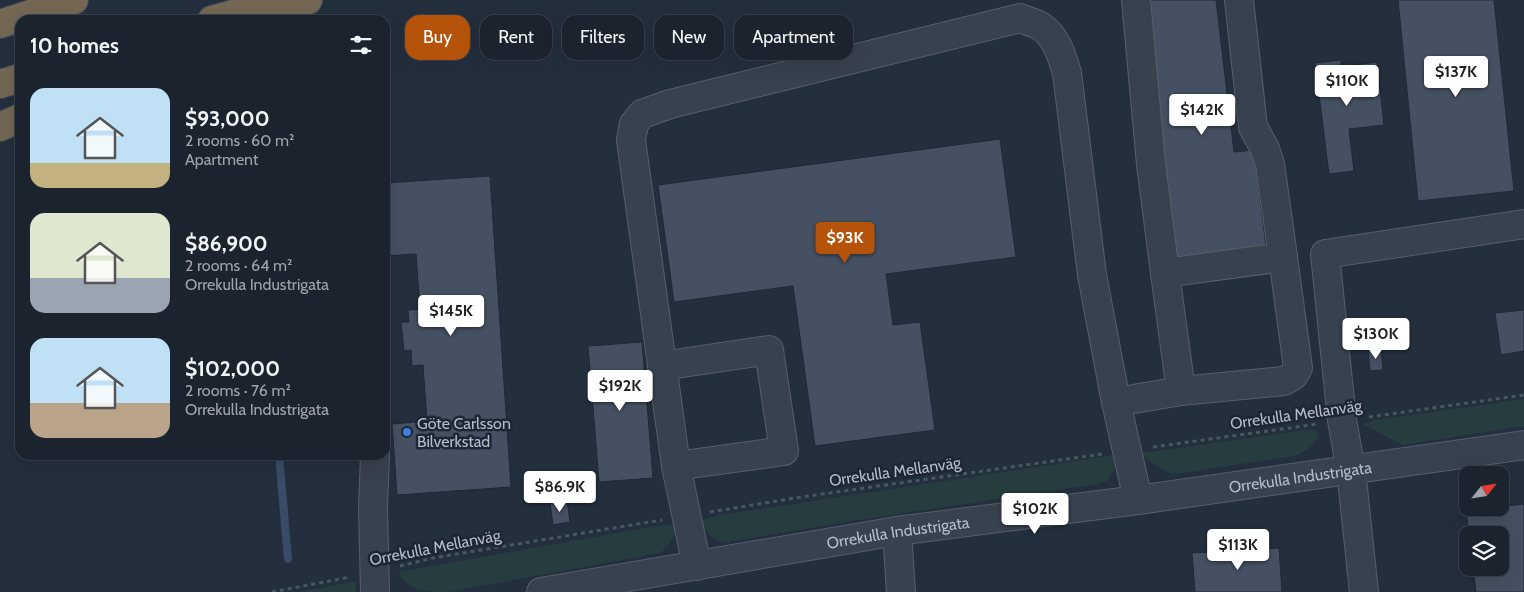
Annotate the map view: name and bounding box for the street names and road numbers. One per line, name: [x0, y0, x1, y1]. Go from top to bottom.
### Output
street label: Orrekulla Mellanväg: [1229, 396, 1364, 433]
street label: Orrekulla Mellanväg: [828, 453, 963, 490]
street label: Orrekulla Industrigata: [1228, 458, 1373, 497]
street label: Orrekulla Industrigata: [825, 513, 971, 553]
street label: Orrekulla Mellanväg: [368, 525, 503, 570]

